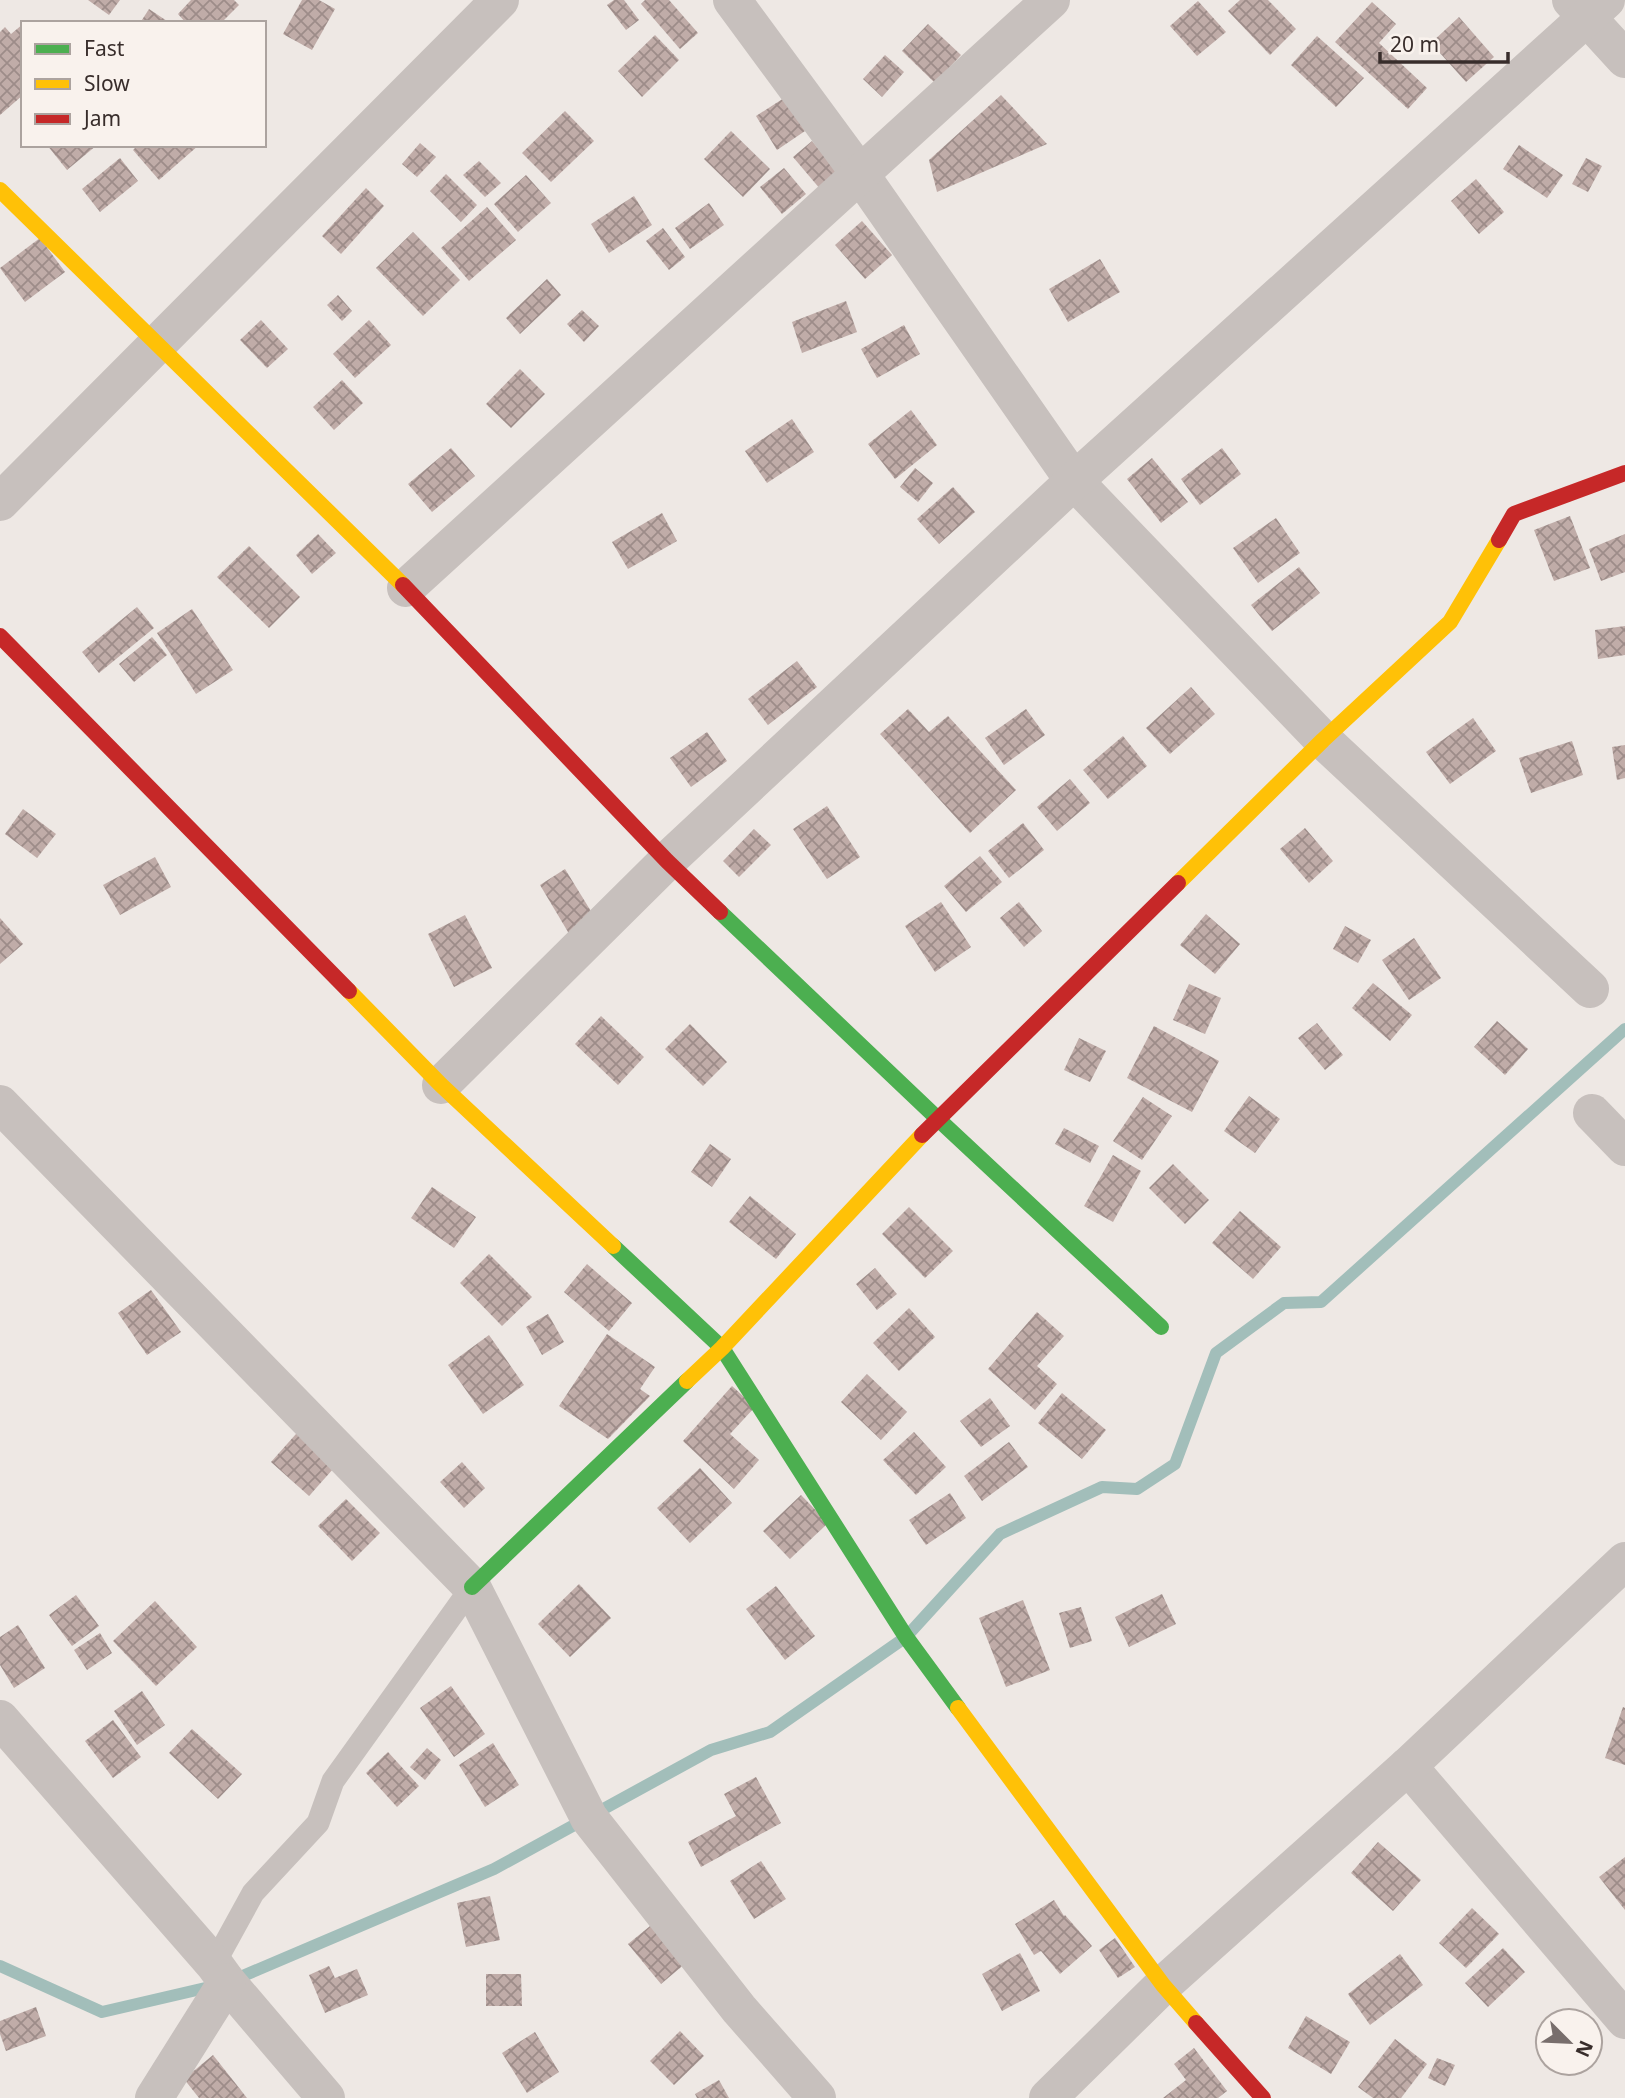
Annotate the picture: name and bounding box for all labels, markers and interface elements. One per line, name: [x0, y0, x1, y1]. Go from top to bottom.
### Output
legend: [21, 21, 266, 147]
scale bar: [1380, 21, 1508, 65]
text: 20 m: [1390, 30, 1439, 58]
text: Fast: [84, 34, 125, 62]
text: Slow: [84, 69, 130, 97]
text: Jam: [82, 104, 121, 132]
north arrow: [1534, 2007, 1604, 2077]
text: N: [1570, 2037, 1600, 2061]

